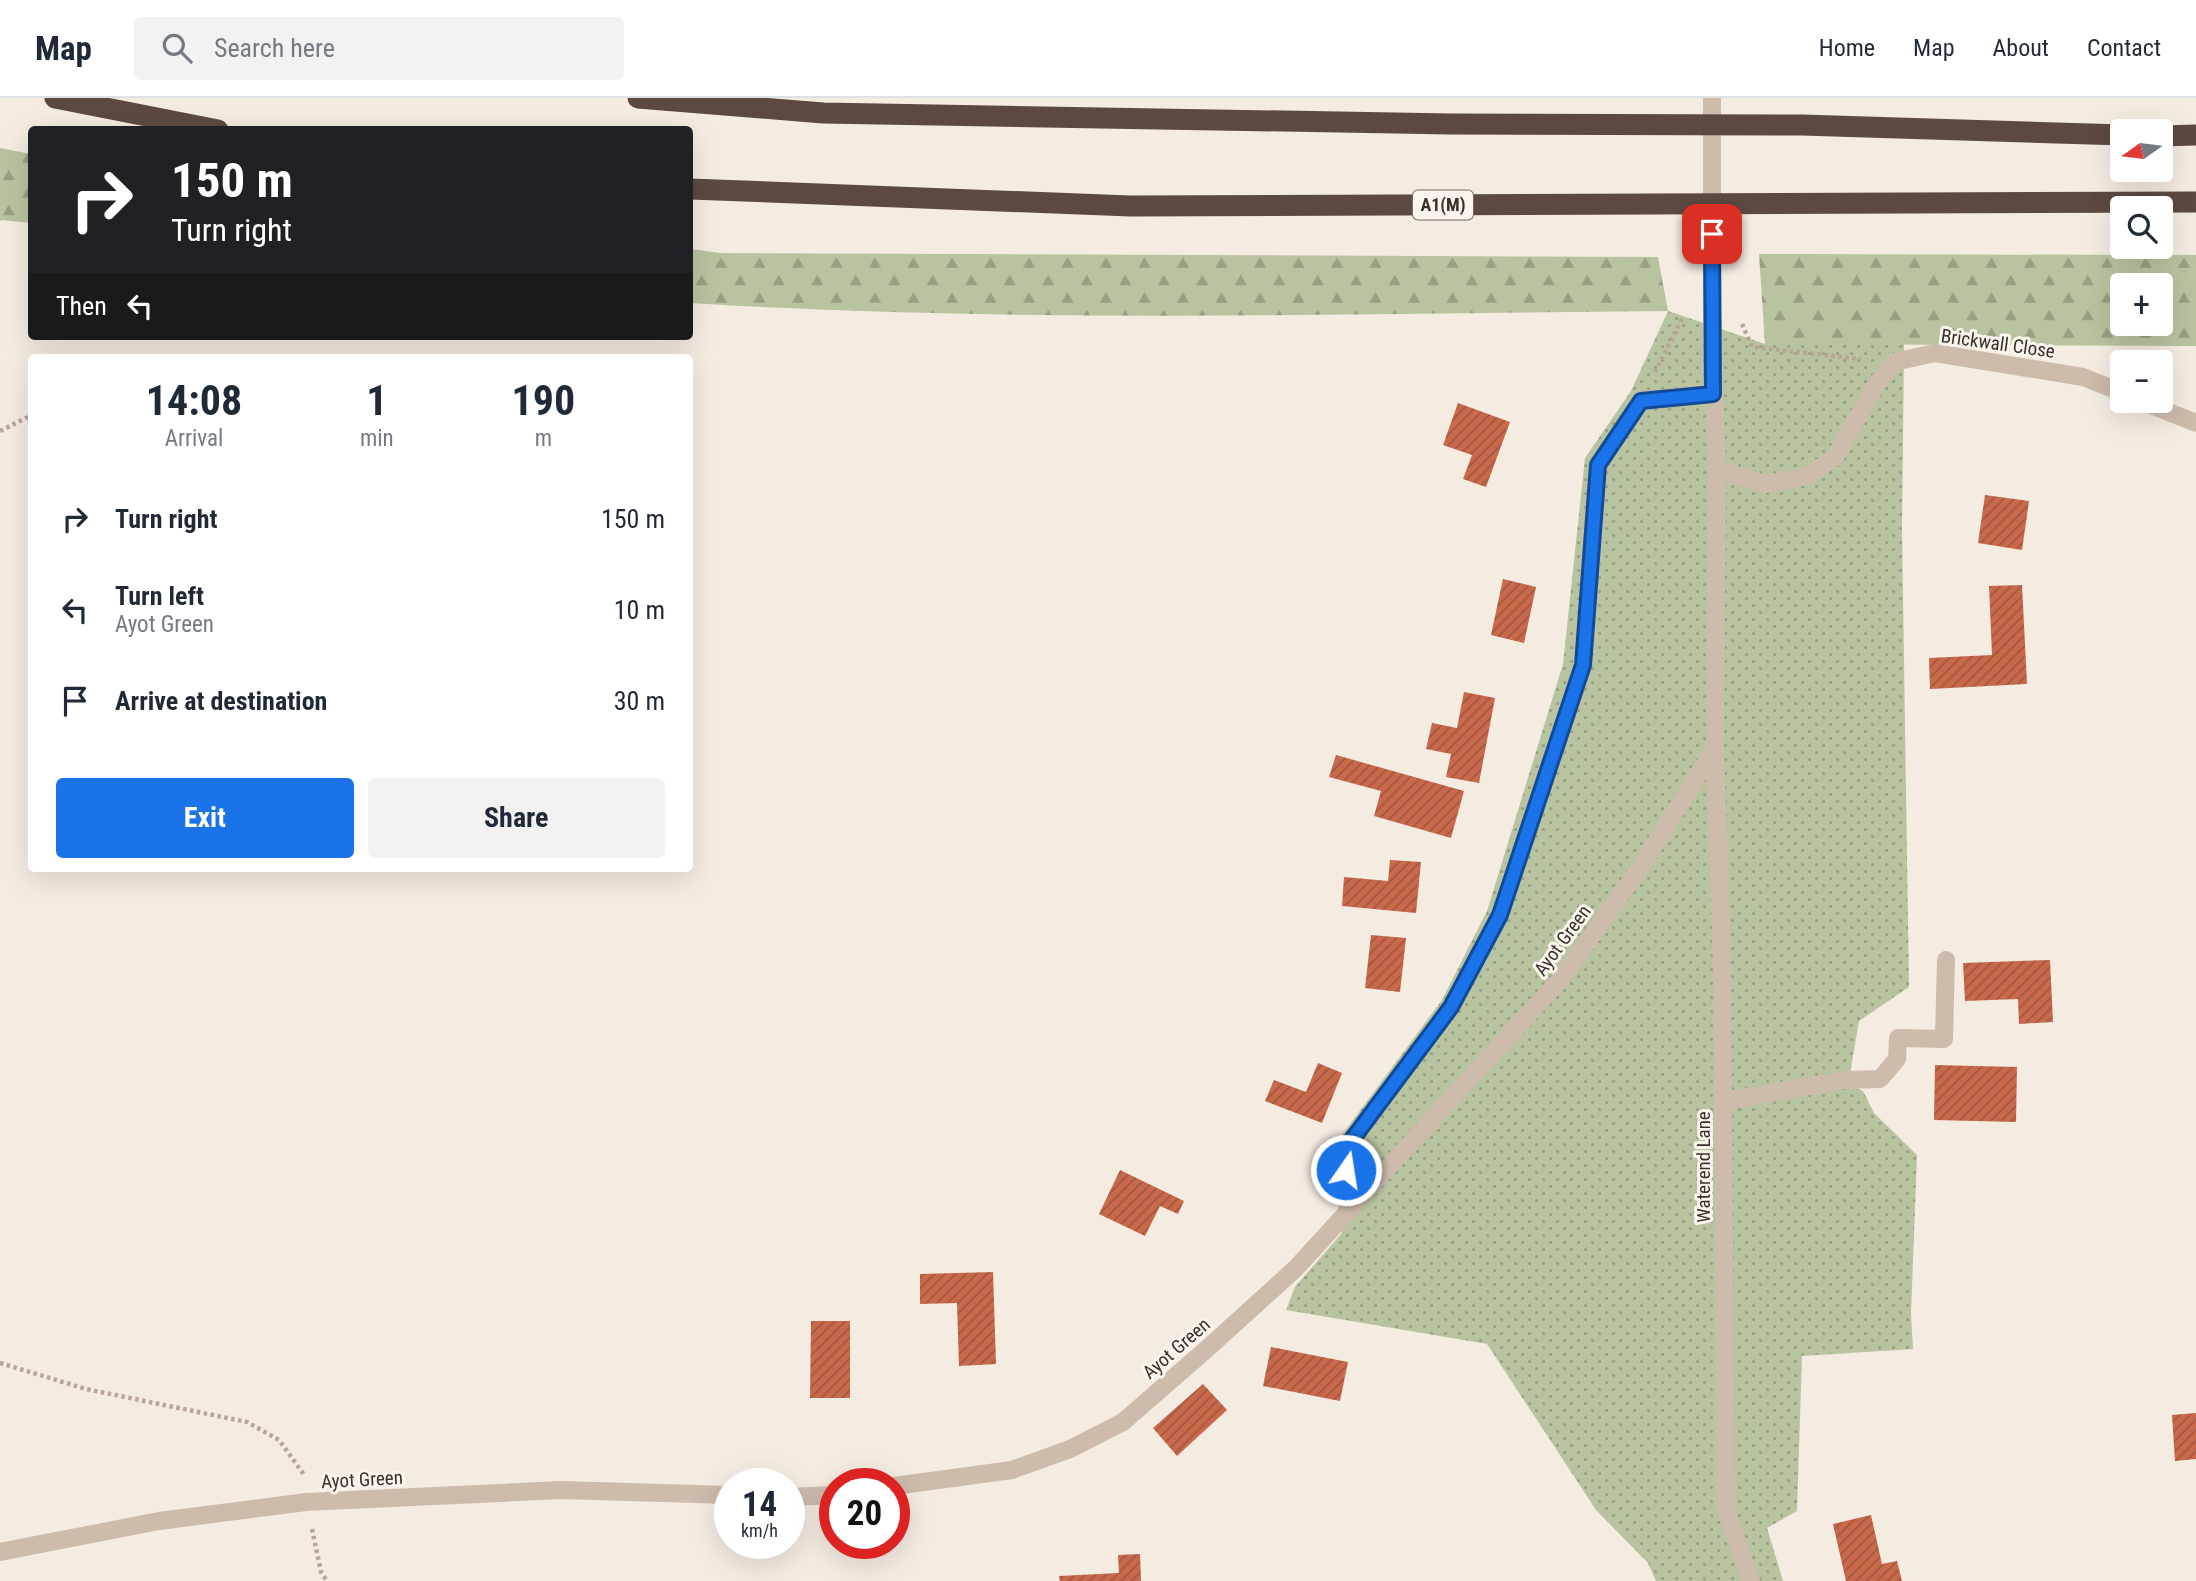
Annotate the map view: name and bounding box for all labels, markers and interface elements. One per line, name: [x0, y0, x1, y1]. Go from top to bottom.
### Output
search box: [134, 17, 624, 80]
text: Map: [35, 29, 92, 68]
icon: search: [158, 29, 196, 67]
text: Search here: [214, 33, 335, 63]
text: Home: [1819, 34, 1875, 62]
text: Map: [1913, 34, 1955, 62]
text: About: [1993, 34, 2049, 62]
text: Contact: [2087, 34, 2161, 62]
north arrow: [2110, 119, 2174, 182]
map controls: [2110, 119, 2173, 413]
text: 150 m: [171, 152, 293, 209]
icon: right: [56, 154, 147, 245]
road number: A1(M): [1413, 190, 1473, 220]
button: search: [2110, 196, 2173, 259]
pin: [1682, 204, 1742, 264]
text: Turn right: [171, 211, 292, 249]
icon: arrive: [1693, 215, 1731, 253]
button: +: [2110, 273, 2173, 336]
icon: left: [121, 287, 159, 325]
text: Then: [56, 291, 107, 321]
street label: Brickwall Close: [1940, 324, 2056, 363]
button: −: [2110, 350, 2173, 413]
text: 14:08: [146, 376, 242, 425]
text: 1: [366, 376, 387, 425]
text: 190: [511, 376, 575, 425]
text: Arrival: [165, 425, 223, 452]
text: min: [360, 425, 394, 452]
text: m: [535, 425, 552, 452]
icon: right: [56, 500, 94, 538]
text: Turn right: [115, 504, 217, 534]
text: 150 m: [601, 504, 665, 534]
text: Turn left: [115, 581, 204, 611]
icon: left: [56, 591, 94, 629]
text: 10 m: [614, 595, 665, 625]
text: Ayot Green: [115, 611, 214, 638]
icon: arrive: [56, 682, 94, 720]
text: Arrive at destination: [115, 686, 327, 716]
text: 30 m: [614, 686, 665, 716]
button: Exit: [56, 778, 354, 858]
button: Share: [368, 778, 665, 858]
street label: Ayot Green: [1529, 901, 1596, 980]
street label: Waterend Lane: [1692, 1111, 1715, 1223]
position arrow: [1309, 1133, 1383, 1207]
street label: Ayot Green: [1138, 1313, 1215, 1384]
street label: Ayot Green: [321, 1466, 403, 1493]
speed limit sign: 20: [819, 1468, 910, 1559]
text: 14: [742, 1484, 777, 1525]
text: km/h: [741, 1520, 778, 1541]

